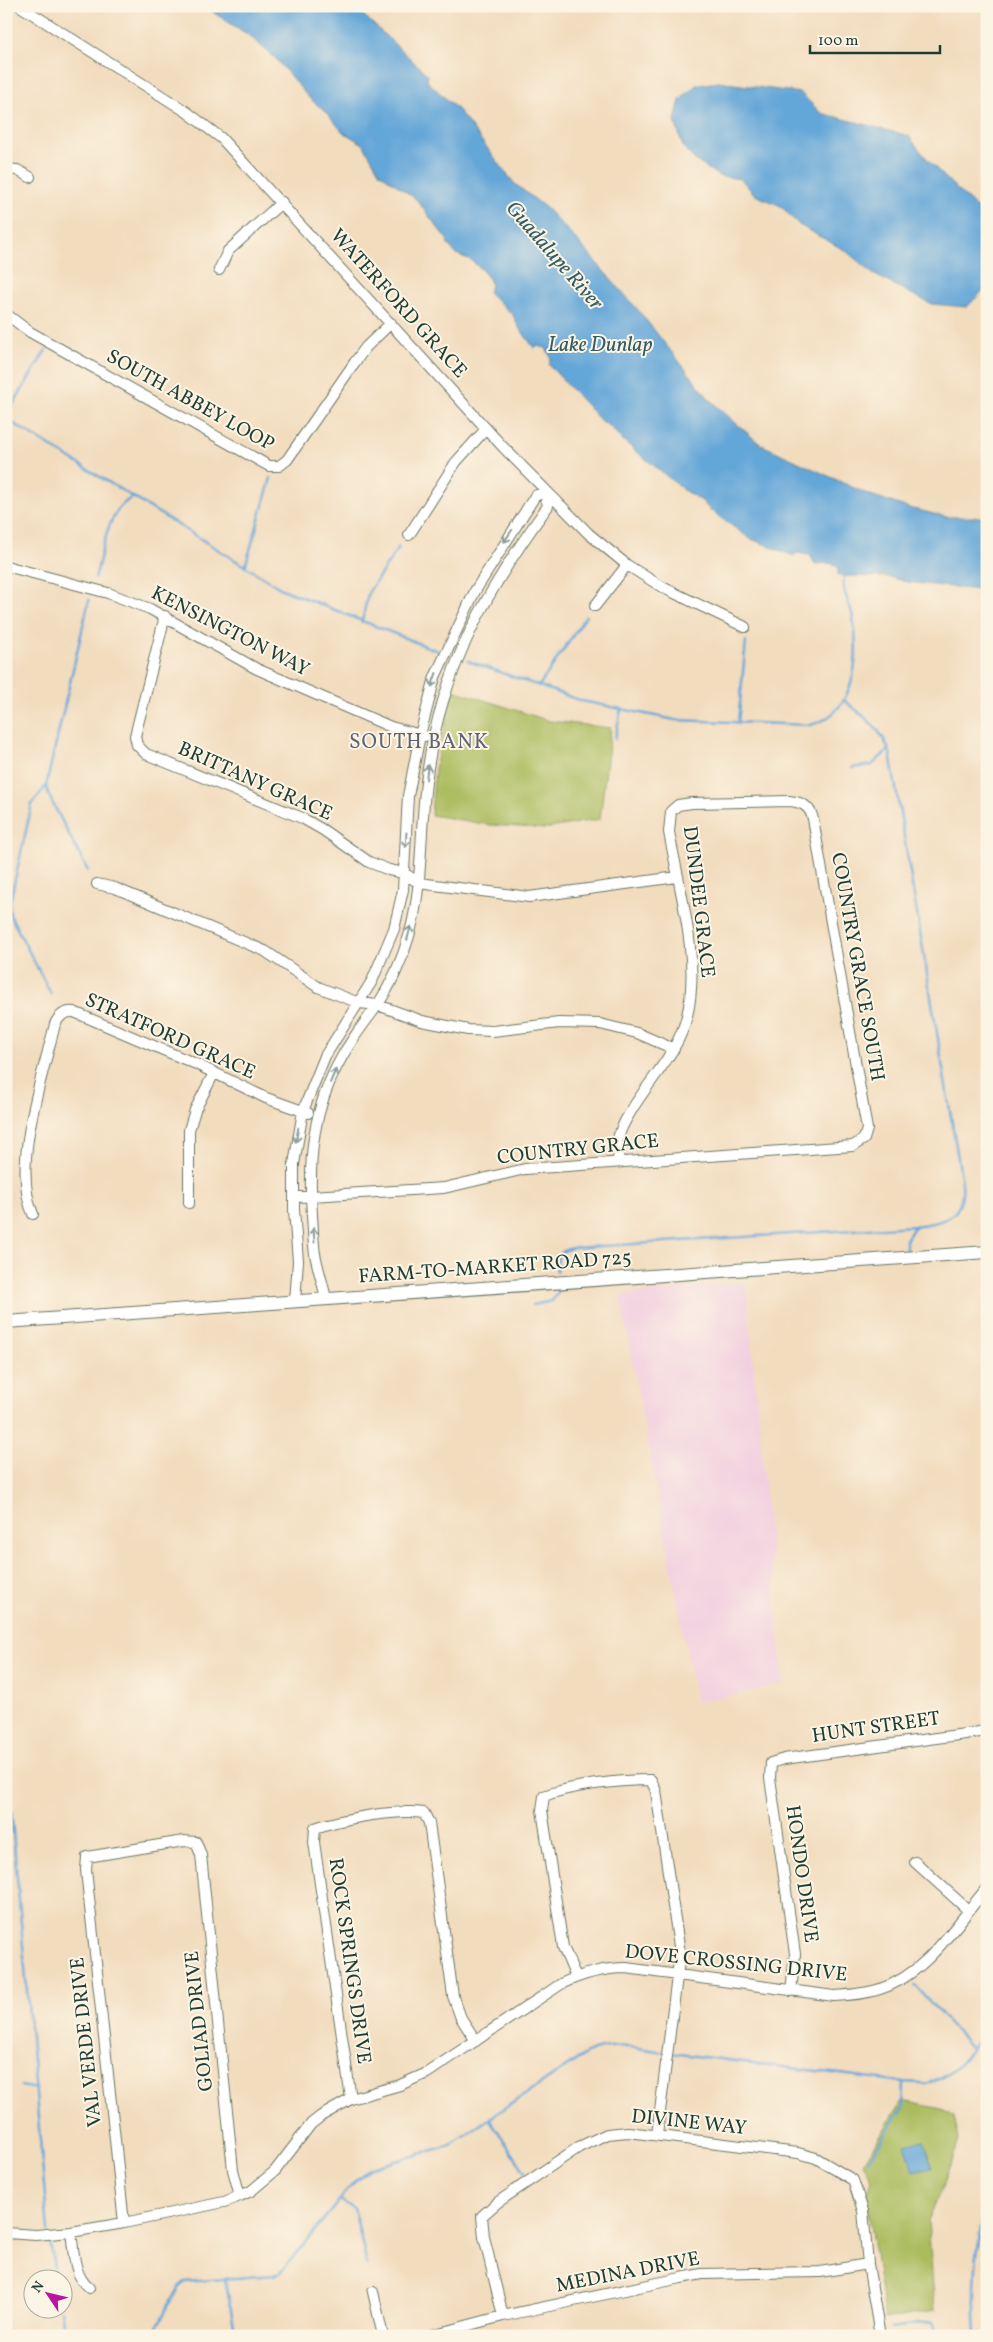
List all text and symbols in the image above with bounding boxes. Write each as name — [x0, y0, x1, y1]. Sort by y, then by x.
scale bar — [810, 22, 940, 54]
text: 100 m — [818, 31, 858, 52]
water label: Guadalupe River — [498, 195, 610, 317]
street label: WATERFORD GRACE — [323, 223, 473, 385]
water label: Lake Dunlap — [548, 331, 652, 360]
street label: SOUTH ABBEY LOOP — [101, 343, 279, 459]
one-way arrow — [503, 529, 514, 543]
street label: KENSINGTON WAY — [146, 580, 315, 684]
one-way arrow — [429, 672, 439, 688]
district label: SOUTH BANK — [349, 728, 489, 757]
street label: BRITTANY GRACE — [173, 735, 337, 829]
one-way arrow — [423, 765, 433, 781]
street label: DUNDEE GRACE — [675, 825, 721, 979]
one-way arrow — [402, 831, 411, 847]
street label: COUNTRY GRACE SOUTH — [823, 850, 891, 1084]
one-way arrow — [405, 926, 415, 942]
street label: STRATFORD GRACE — [80, 987, 260, 1087]
one-way arrow — [329, 1068, 338, 1083]
one-way arrow — [292, 1127, 302, 1143]
street label: COUNTRY GRACE — [496, 1128, 660, 1172]
one-way arrow — [309, 1227, 318, 1243]
street label: FARM-TO-MARKET ROAD 725 — [357, 1244, 633, 1292]
street label: HUNT STREET — [810, 1705, 942, 1751]
street label: HONDO DRIVE — [777, 1803, 825, 1945]
street label: ROCK SPRINGS DRIVE — [321, 1856, 377, 2066]
street label: DOVE CROSSING DRIVE — [623, 1938, 849, 1990]
street label: GOLIAD DRIVE — [179, 1949, 221, 2093]
street label: VAL VERDE DRIVE — [64, 1956, 110, 2128]
street label: DIVINE WAY — [630, 2103, 748, 2143]
street label: MEDINA DRIVE — [554, 2245, 702, 2301]
north arrow — [22, 2270, 72, 2320]
text: N — [28, 2278, 49, 2297]

